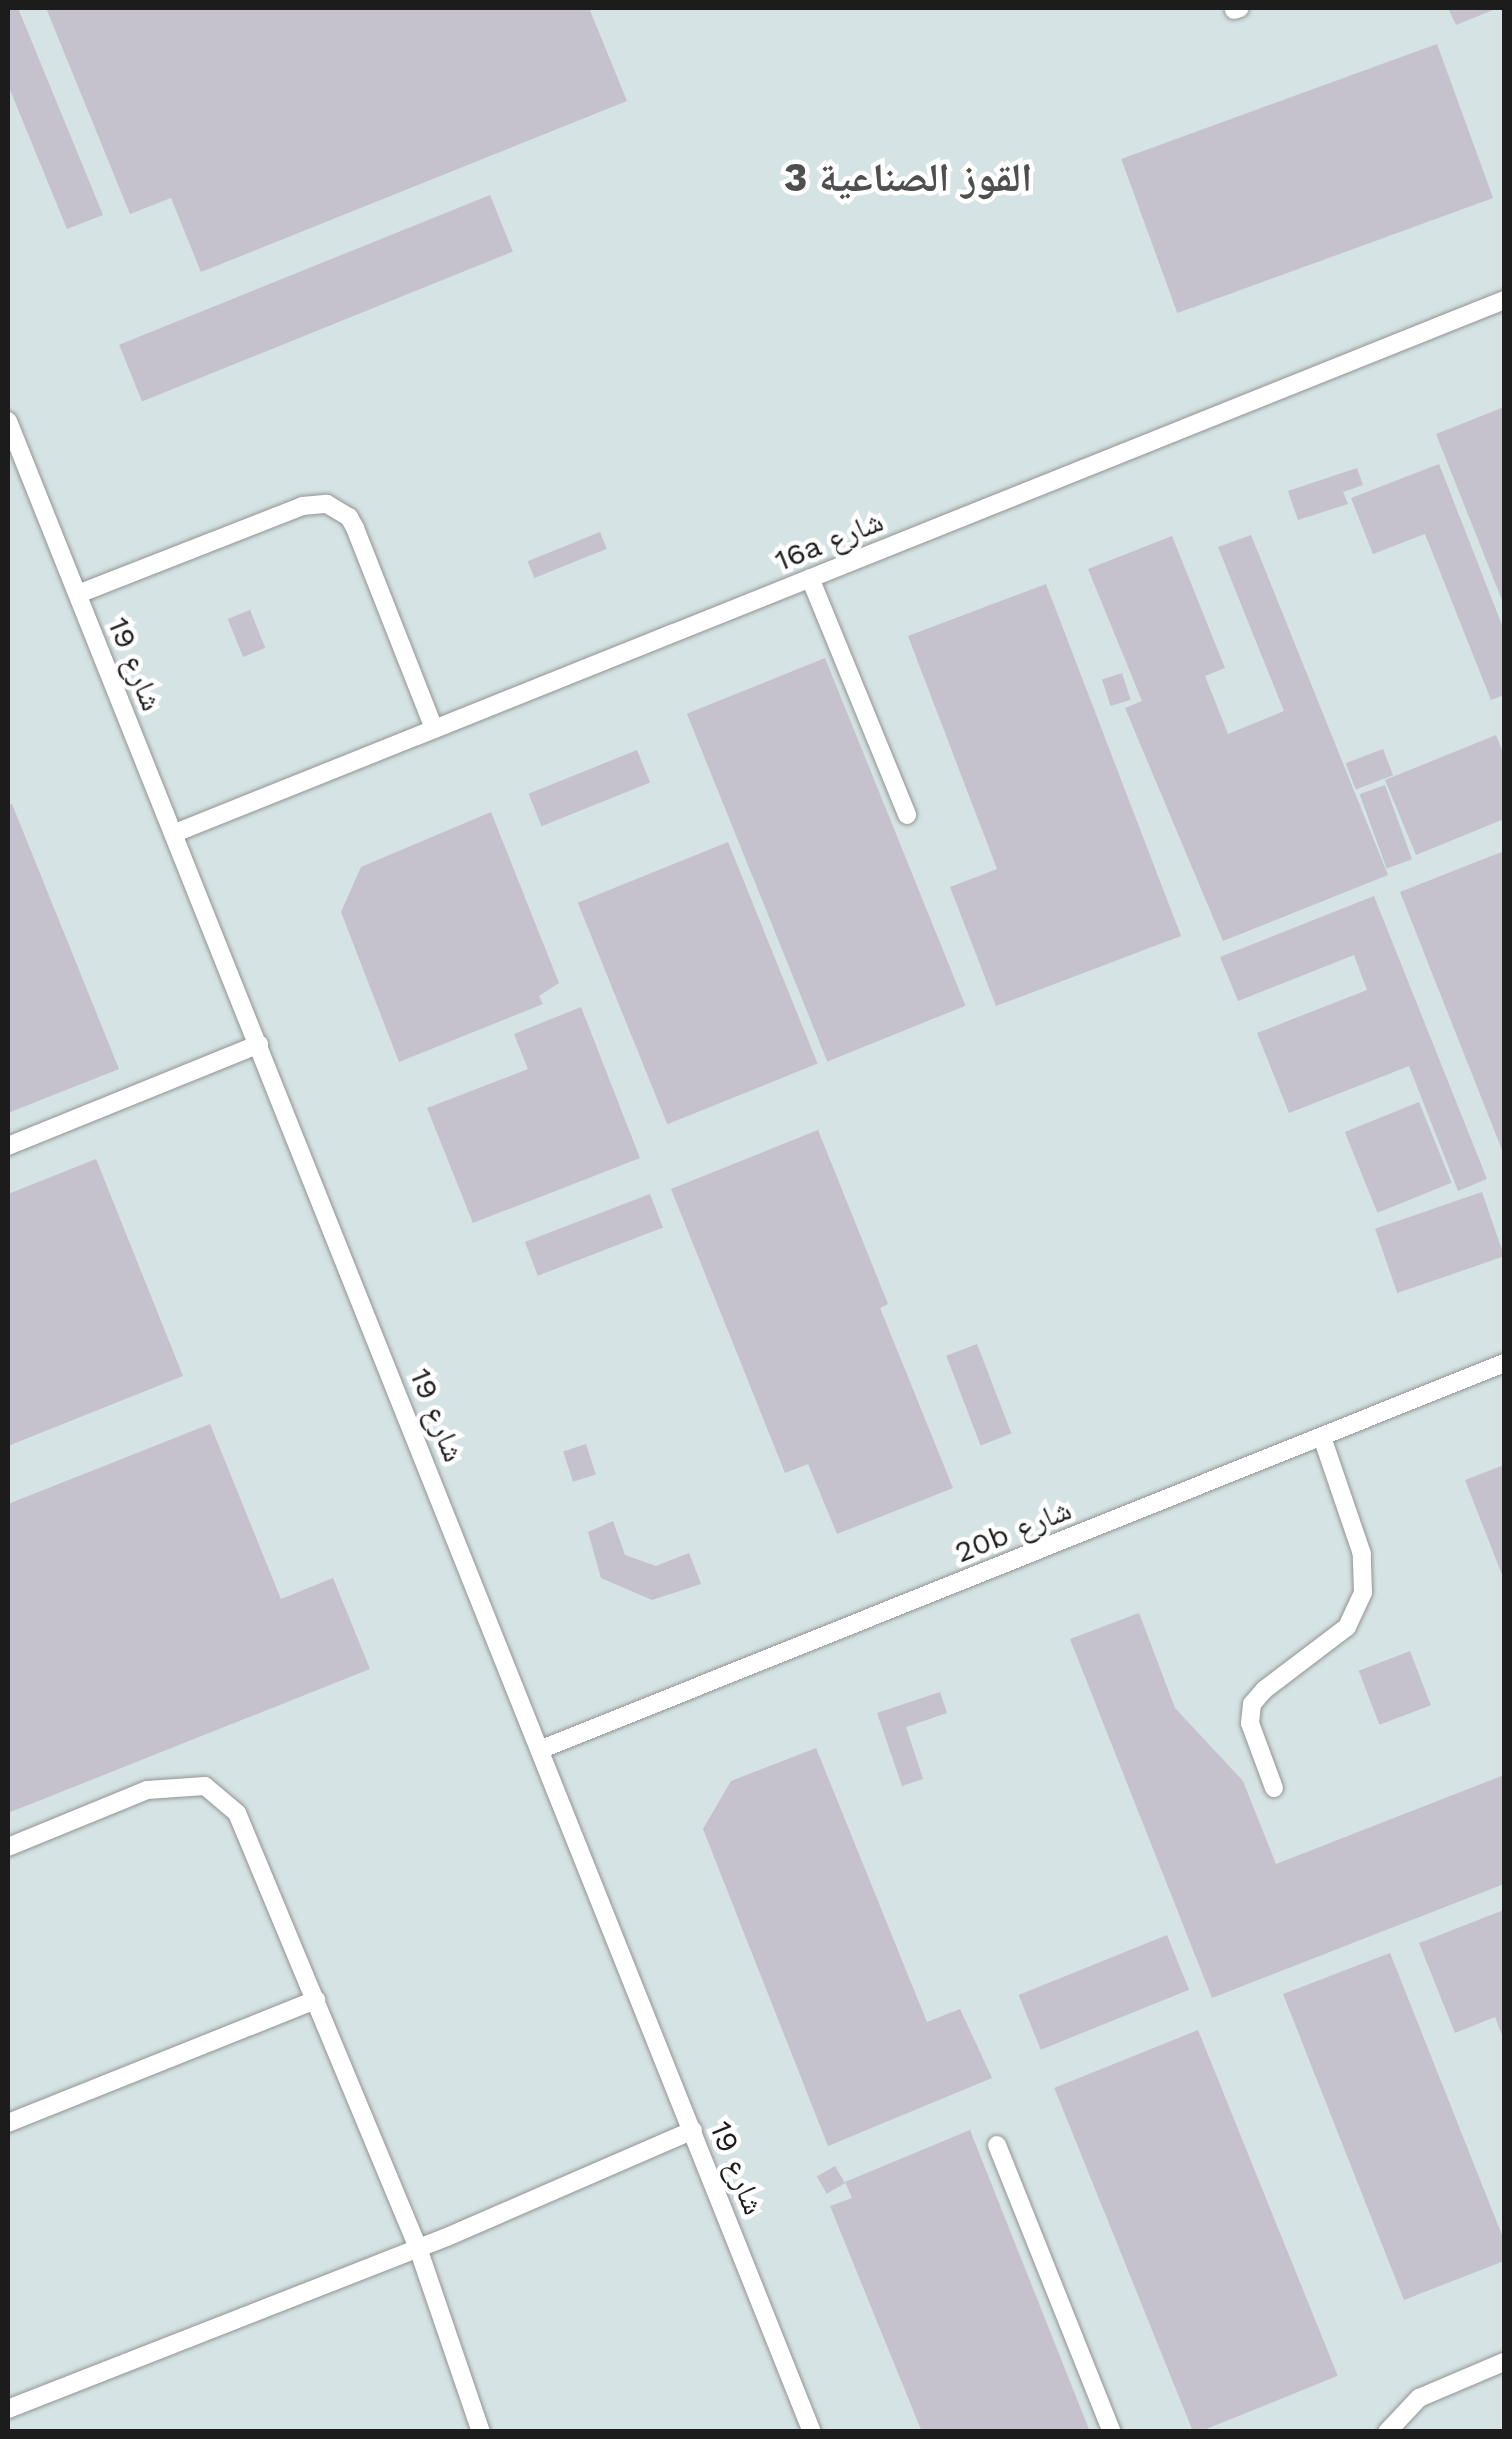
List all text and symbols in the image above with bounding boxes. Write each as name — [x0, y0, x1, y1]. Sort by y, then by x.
district label: القوز الصناعية 3 — [784, 154, 1032, 202]
street label: 16a شارع — [769, 503, 889, 579]
street label: شارع 19 — [100, 612, 170, 716]
street label: شارع 19 — [402, 1363, 472, 1467]
street label: 20b شارع — [950, 1491, 1076, 1571]
street label: شارع 19 — [702, 2116, 772, 2220]

